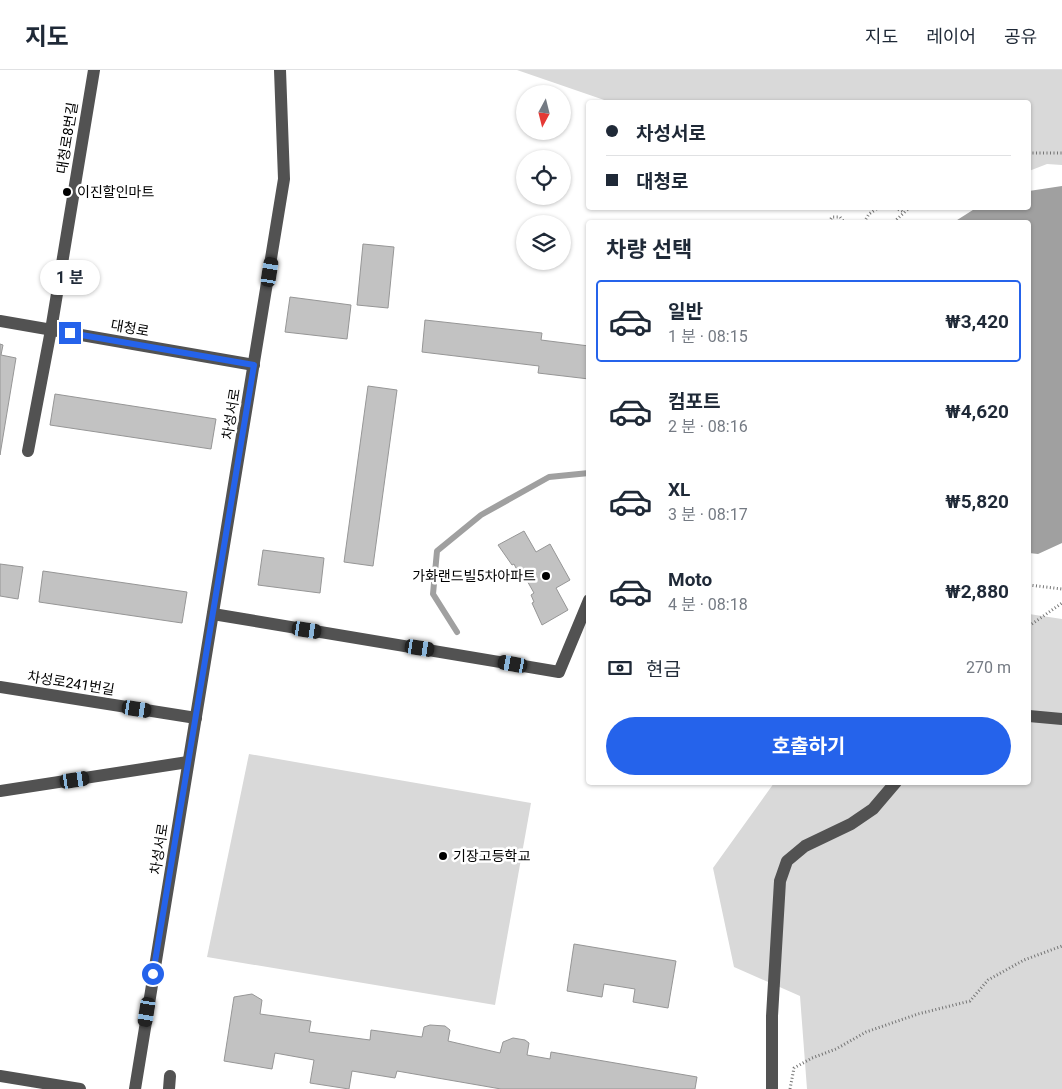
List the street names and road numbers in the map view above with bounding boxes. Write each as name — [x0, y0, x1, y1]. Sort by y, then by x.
street label: 대청로8번길 — [53, 101, 81, 175]
street label: 대청로 — [110, 317, 151, 339]
street label: 차성서로 — [219, 387, 243, 441]
street label: 차성로241번길 — [26, 668, 116, 698]
street label: 차성서로 — [147, 822, 171, 876]

